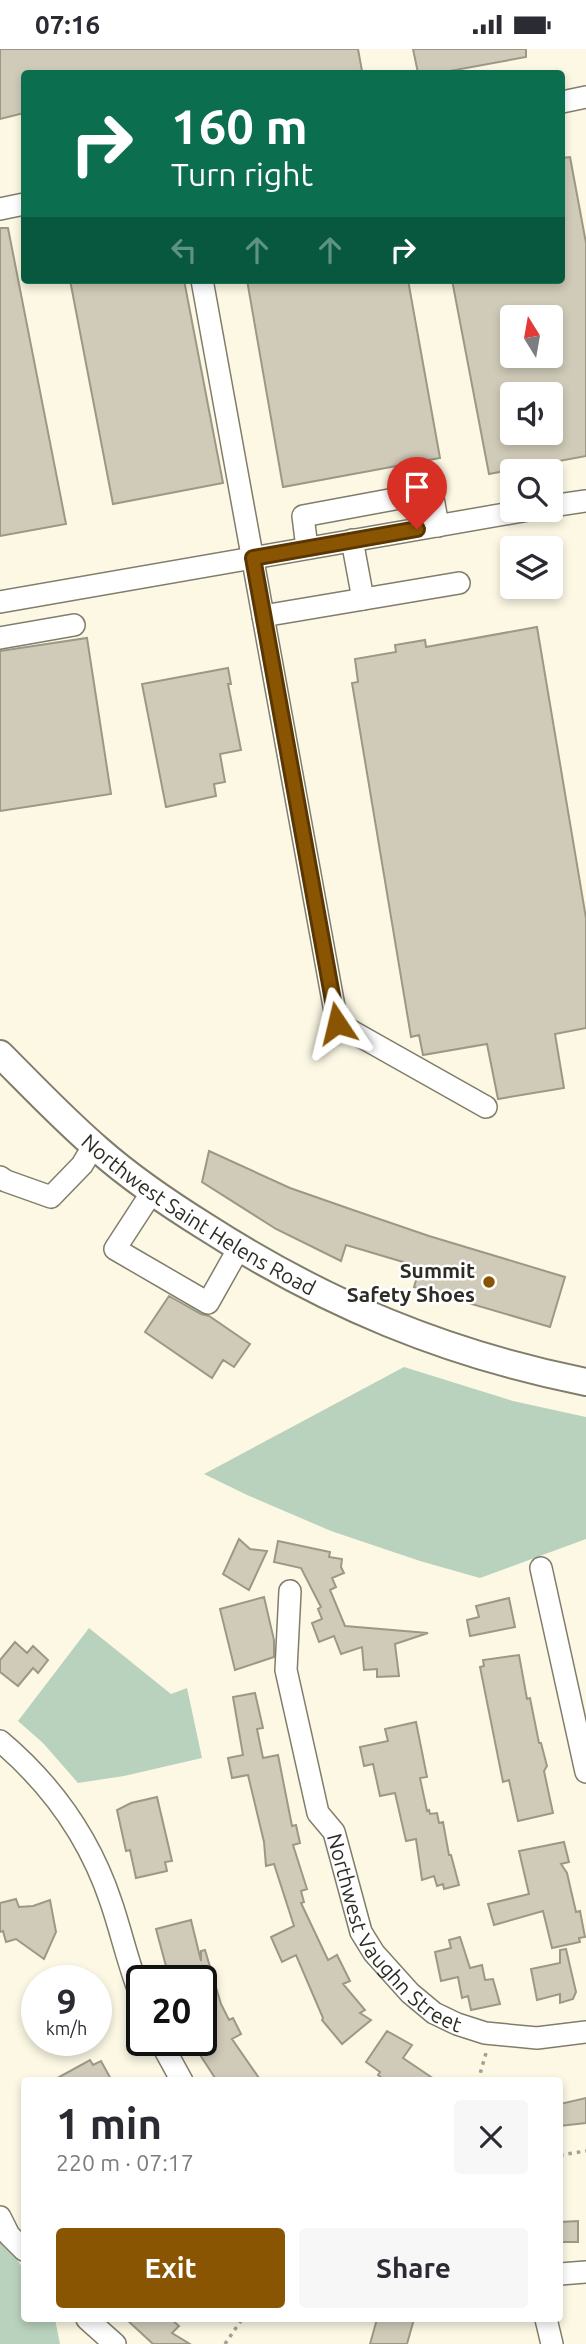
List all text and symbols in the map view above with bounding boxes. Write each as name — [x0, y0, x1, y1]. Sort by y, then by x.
text: 07:16 — [35, 10, 100, 39]
icon: right — [56, 98, 147, 189]
text: 160 m — [171, 98, 308, 153]
text: Turn right — [171, 156, 313, 192]
icon: left — [165, 231, 203, 269]
icon: ahead — [238, 231, 276, 269]
icon: ahead — [311, 231, 349, 269]
icon: right — [384, 231, 422, 269]
north arrow — [500, 305, 564, 367]
map controls — [500, 305, 563, 599]
button: sound — [500, 382, 563, 445]
pin — [387, 457, 447, 529]
button: search — [500, 459, 563, 522]
icon: arrive — [398, 468, 436, 506]
button: layers — [500, 536, 563, 599]
position arrow — [300, 986, 374, 1060]
street label: Northwest Saint Helens Road — [77, 1129, 320, 1300]
place label: Summit Safety Shoes — [347, 1258, 475, 1306]
marker: Summit Safety Shoes — [481, 1274, 497, 1290]
street label: Northwest Vaughn Street — [323, 1831, 465, 2037]
speed limit sign: 20 — [126, 1965, 217, 2056]
text: 9 — [57, 1981, 76, 2021]
text: km/h — [46, 2018, 87, 2038]
text: 1 min — [56, 2100, 162, 2147]
button: close — [454, 2100, 528, 2174]
text: 220 m · 07:17 — [56, 2150, 194, 2175]
button: Exit — [56, 2228, 285, 2308]
button: Share — [299, 2228, 528, 2308]

